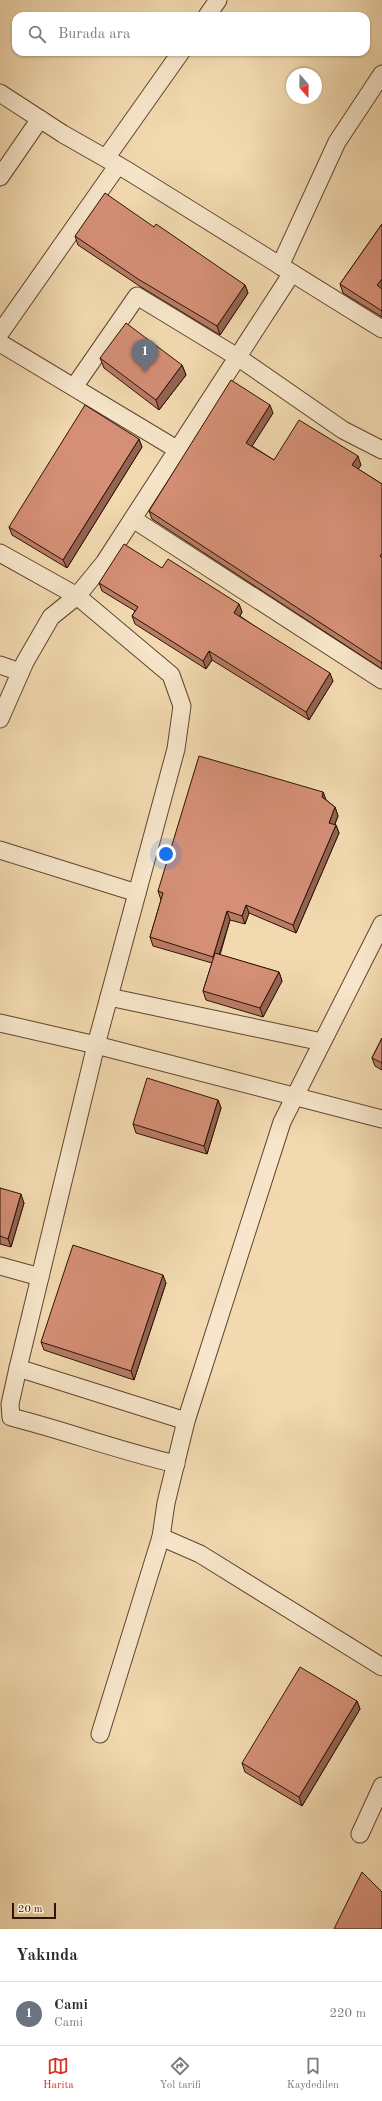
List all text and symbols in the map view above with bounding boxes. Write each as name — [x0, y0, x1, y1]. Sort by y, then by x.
search box — [12, 12, 370, 56]
icon: search — [26, 23, 48, 45]
text: Burada ara — [58, 27, 130, 42]
north arrow — [286, 68, 322, 104]
pin: 1 — [132, 339, 158, 372]
your location — [156, 844, 176, 864]
scale bar — [12, 1901, 56, 1920]
text: 20 m — [18, 1904, 43, 1915]
text: Yakında — [16, 1947, 78, 1964]
text: Cami — [54, 1998, 88, 2013]
text: 1 — [25, 2007, 33, 2020]
text: 220 m — [329, 2007, 366, 2020]
text: Cami — [54, 2016, 83, 2029]
tab: Harita — [43, 2055, 74, 2093]
tab: Yol tarifi — [160, 2055, 201, 2093]
tab: Kaydedilen — [287, 2055, 339, 2093]

